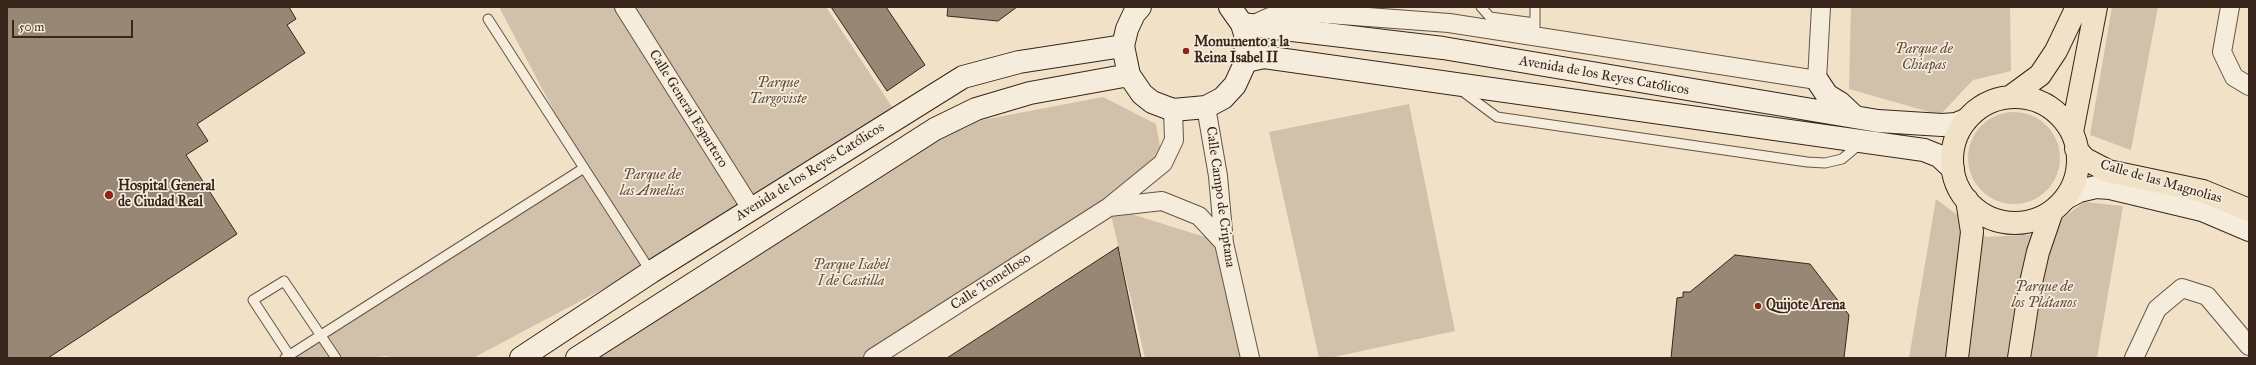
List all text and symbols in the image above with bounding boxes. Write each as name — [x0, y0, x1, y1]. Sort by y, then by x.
scale bar — [14, 12, 135, 38]
text: 50 m — [19, 20, 44, 34]
place label: Monumento a la Reina Isabel II — [1194, 35, 1289, 68]
park label: Parque de Chiapas — [1895, 42, 1953, 74]
marker: Monumento a la Reina Isabel II — [1181, 46, 1191, 56]
street label: Calle General Espartero — [645, 47, 731, 171]
street label: Avenida de los Reyes Católicos — [1518, 53, 1690, 99]
park label: Parque Targoviste — [750, 76, 806, 108]
street label: Avenida de los Reyes Católicos — [732, 119, 888, 225]
street label: Calle Campo de Criptana — [1202, 125, 1238, 269]
street label: Calle de las Magnolias — [2098, 157, 2224, 207]
park label: Parque de las Amelias — [620, 168, 684, 200]
place label: Hospital General de Ciudad Real — [118, 179, 215, 212]
marker: Hospital General de Ciudad Real — [103, 189, 115, 201]
street label: Calle Tomelloso — [948, 250, 1034, 314]
park label: Parque Isabel I de Castilla — [813, 258, 889, 290]
park label: Parque de los Plátanos — [2012, 280, 2076, 312]
place label: Quijote Arena — [1766, 298, 1845, 314]
marker: Quijote Arena — [1753, 301, 1763, 311]

